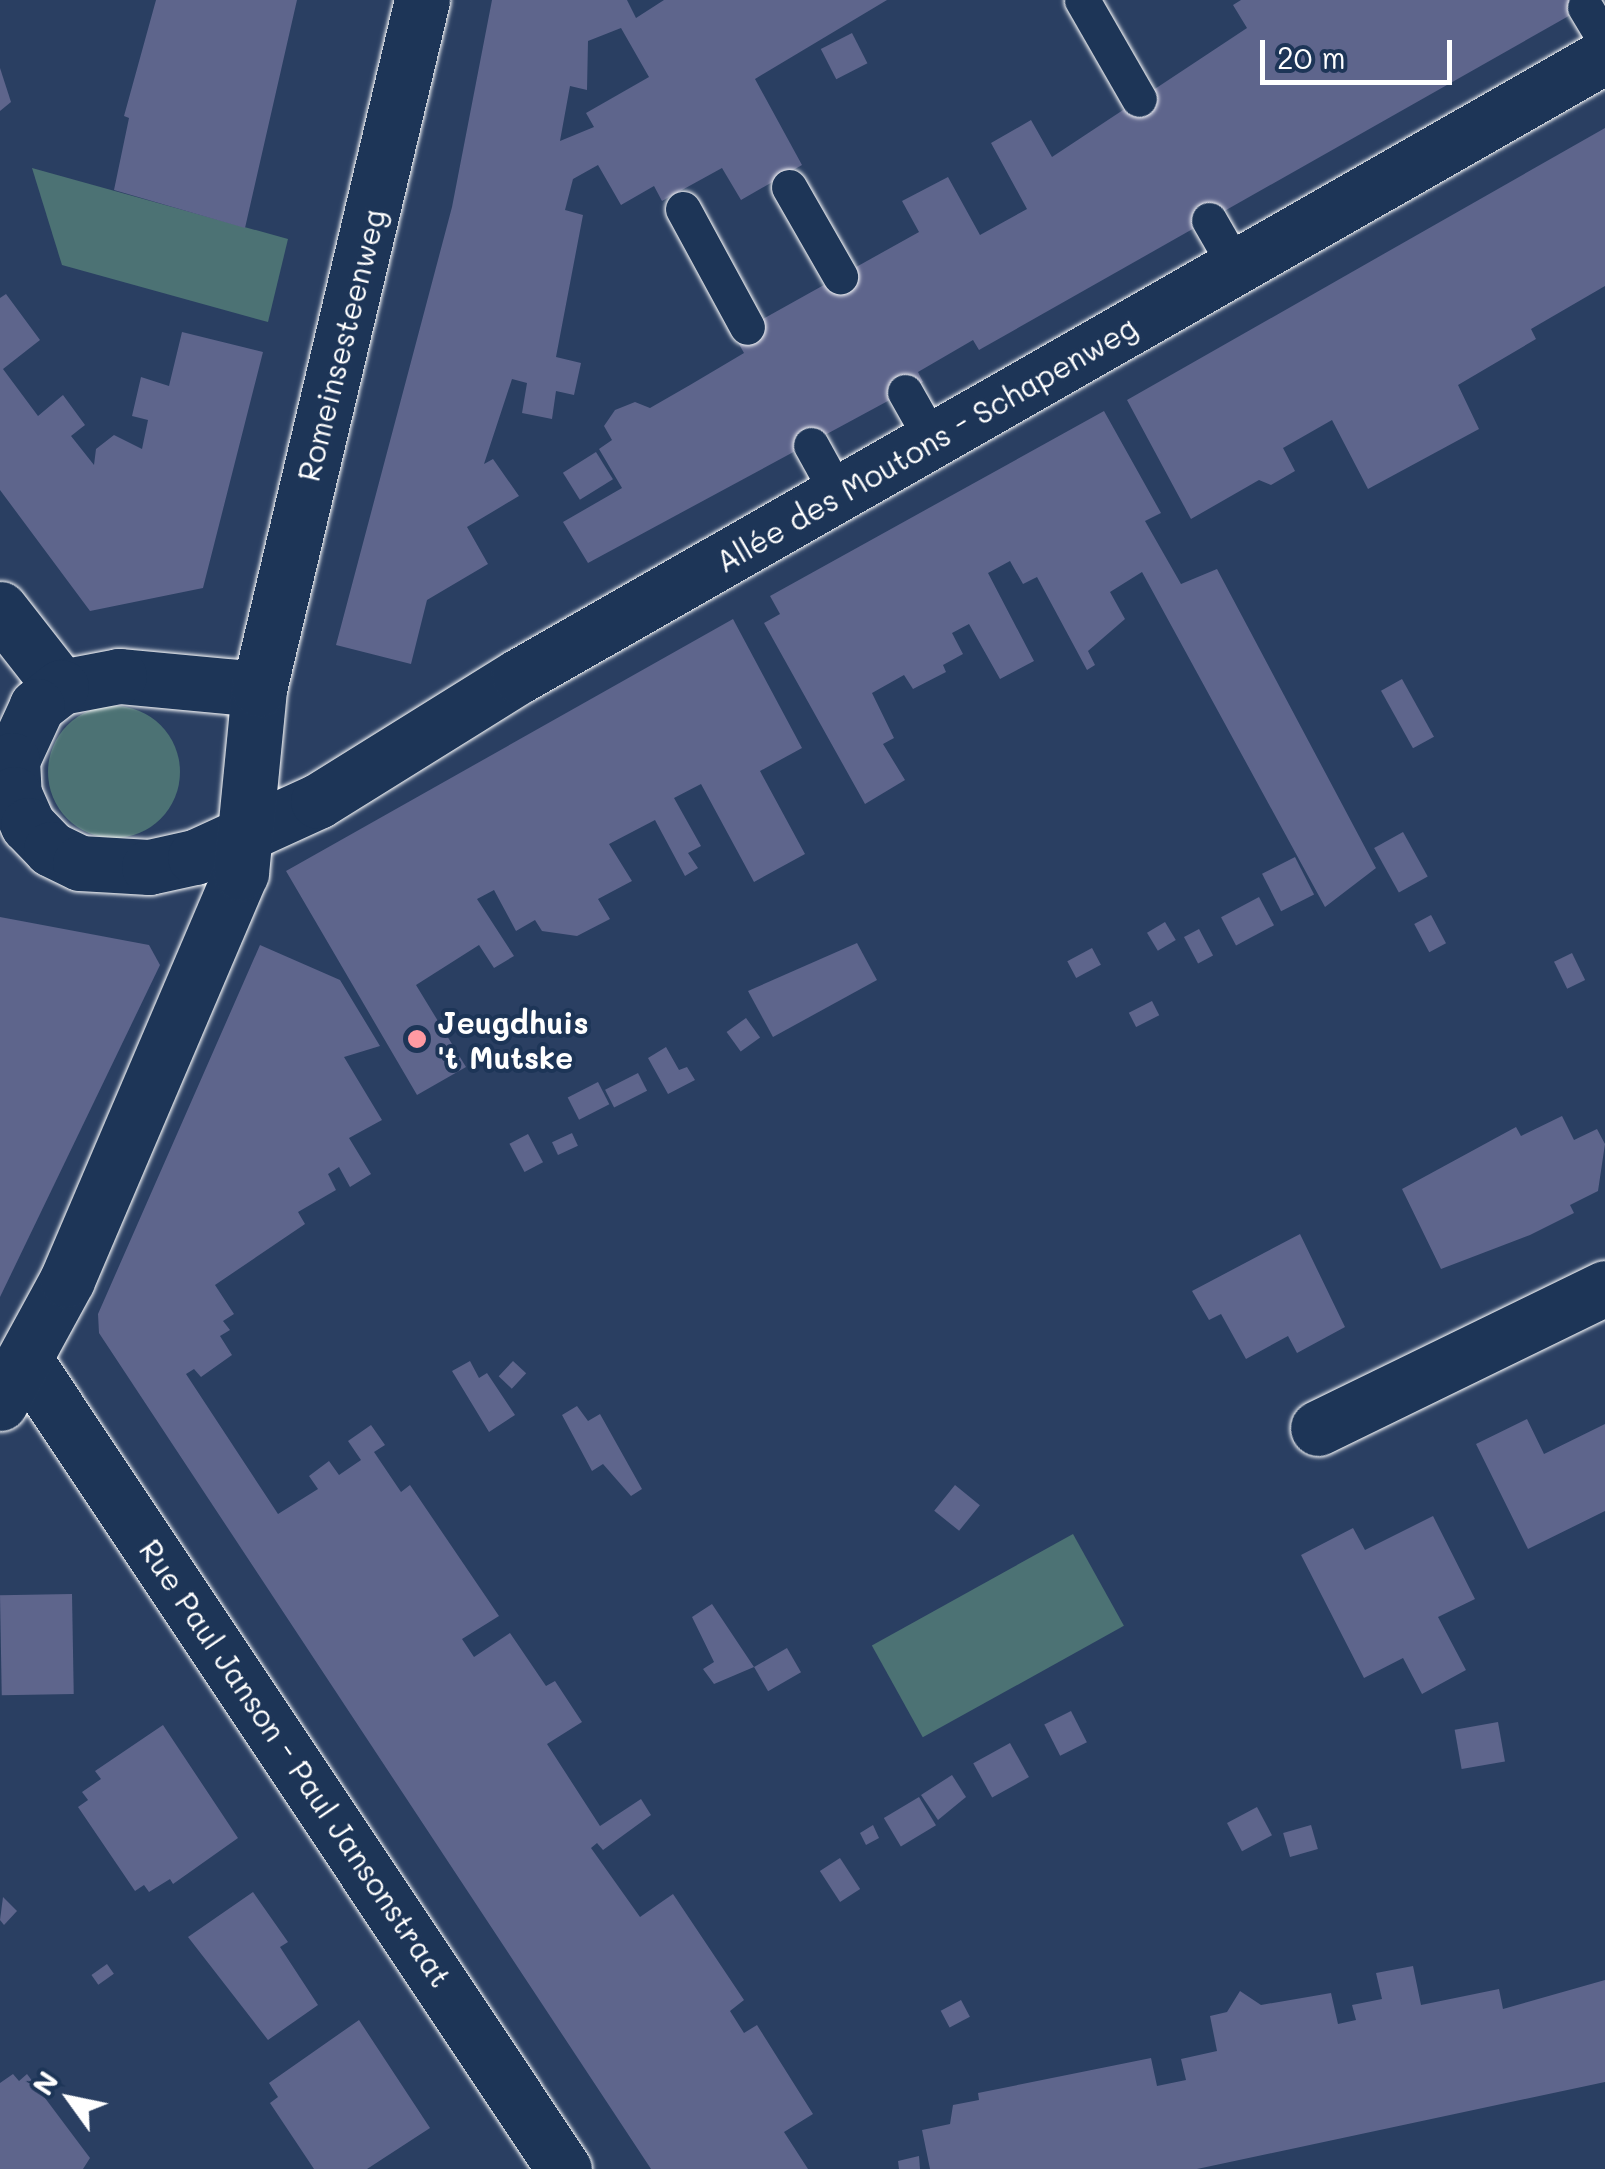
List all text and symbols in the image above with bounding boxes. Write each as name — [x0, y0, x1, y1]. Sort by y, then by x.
scale bar — [1265, 20, 1458, 82]
text: 20 m — [1277, 37, 1346, 77]
street label: Romeinsesteenweg — [290, 205, 392, 485]
street label: Allée des Moutons - Schapenweg — [709, 309, 1143, 579]
place label: Jeugdhuis 't Mutske — [437, 1004, 589, 1074]
marker: Jeugdhuis 't Mutske — [406, 1028, 428, 1050]
street label: Rue Paul Janson - Paul Jansonstraat — [132, 1533, 460, 1993]
north arrow — [20, 2049, 120, 2149]
text: N — [24, 2064, 66, 2101]

